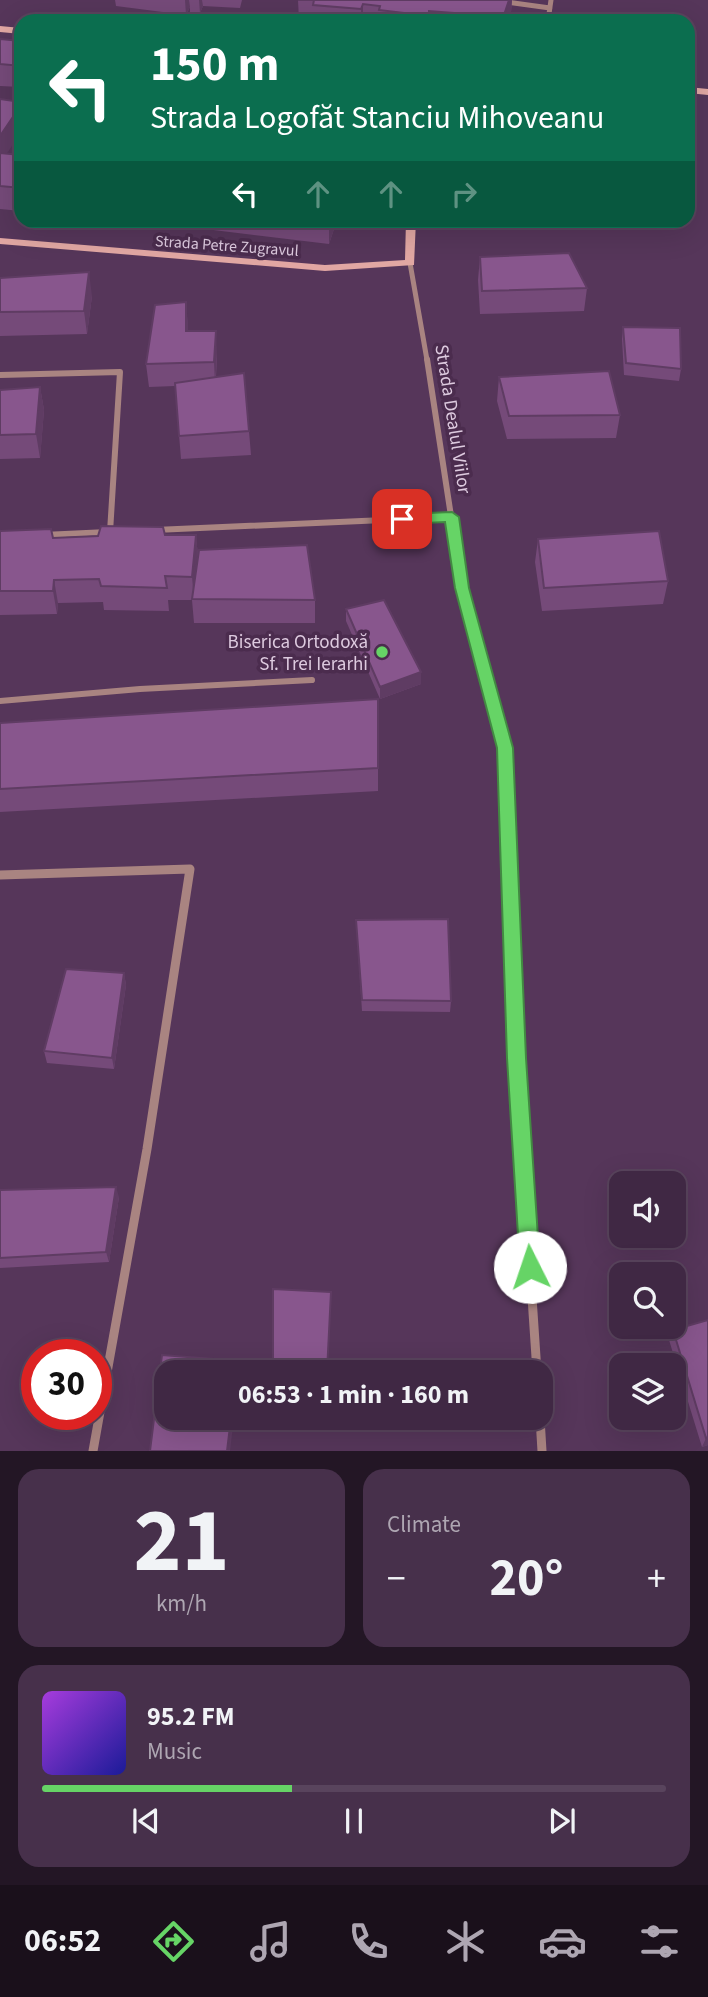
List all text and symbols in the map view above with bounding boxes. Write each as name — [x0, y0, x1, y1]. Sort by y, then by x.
text: 150 m — [150, 30, 279, 100]
icon: left — [35, 42, 126, 133]
text: Strada Logofăt Stanciu Mihoveanu — [150, 95, 604, 141]
icon: left — [226, 175, 264, 213]
icon: ahead — [299, 175, 337, 213]
icon: ahead — [372, 175, 410, 213]
icon: right — [445, 175, 483, 213]
street label: Strada Petre Zugravul — [154, 230, 299, 262]
street label: Strada Dealul Viilor — [427, 343, 478, 496]
pin — [372, 489, 432, 549]
icon: arrive — [383, 500, 421, 538]
place label: Biserica Ortodoxă Sf. Trei Ierarhi — [228, 629, 368, 678]
marker: Biserica Ortodoxă Sf. Trei Ierarhi — [374, 644, 390, 660]
map controls — [609, 1171, 686, 1430]
button: sound — [609, 1171, 686, 1248]
position arrow — [493, 1230, 567, 1304]
button: search — [609, 1262, 686, 1339]
speed limit sign: 30 — [21, 1339, 112, 1430]
button: layers — [609, 1353, 686, 1430]
text: 06:53 · 1 min · 160 m — [238, 1376, 469, 1413]
text: 21 — [133, 1477, 230, 1606]
text: Climate — [387, 1508, 461, 1541]
text: 20° — [490, 1542, 563, 1616]
text: − — [387, 1552, 406, 1606]
text: + — [647, 1552, 666, 1606]
text: km/h — [156, 1587, 207, 1620]
text: 95.2 FM — [147, 1698, 235, 1735]
text: Music — [147, 1735, 202, 1768]
icon: previous — [127, 1802, 165, 1840]
icon: pause — [335, 1802, 373, 1840]
icon: next — [543, 1802, 581, 1840]
icon: directions — [149, 1917, 198, 1966]
icon: music — [246, 1917, 295, 1966]
icon: phone — [344, 1917, 393, 1966]
icon: climate — [441, 1917, 490, 1966]
icon: car — [538, 1917, 587, 1966]
icon: filters — [635, 1917, 684, 1966]
text: 06:52 — [24, 1918, 101, 1964]

